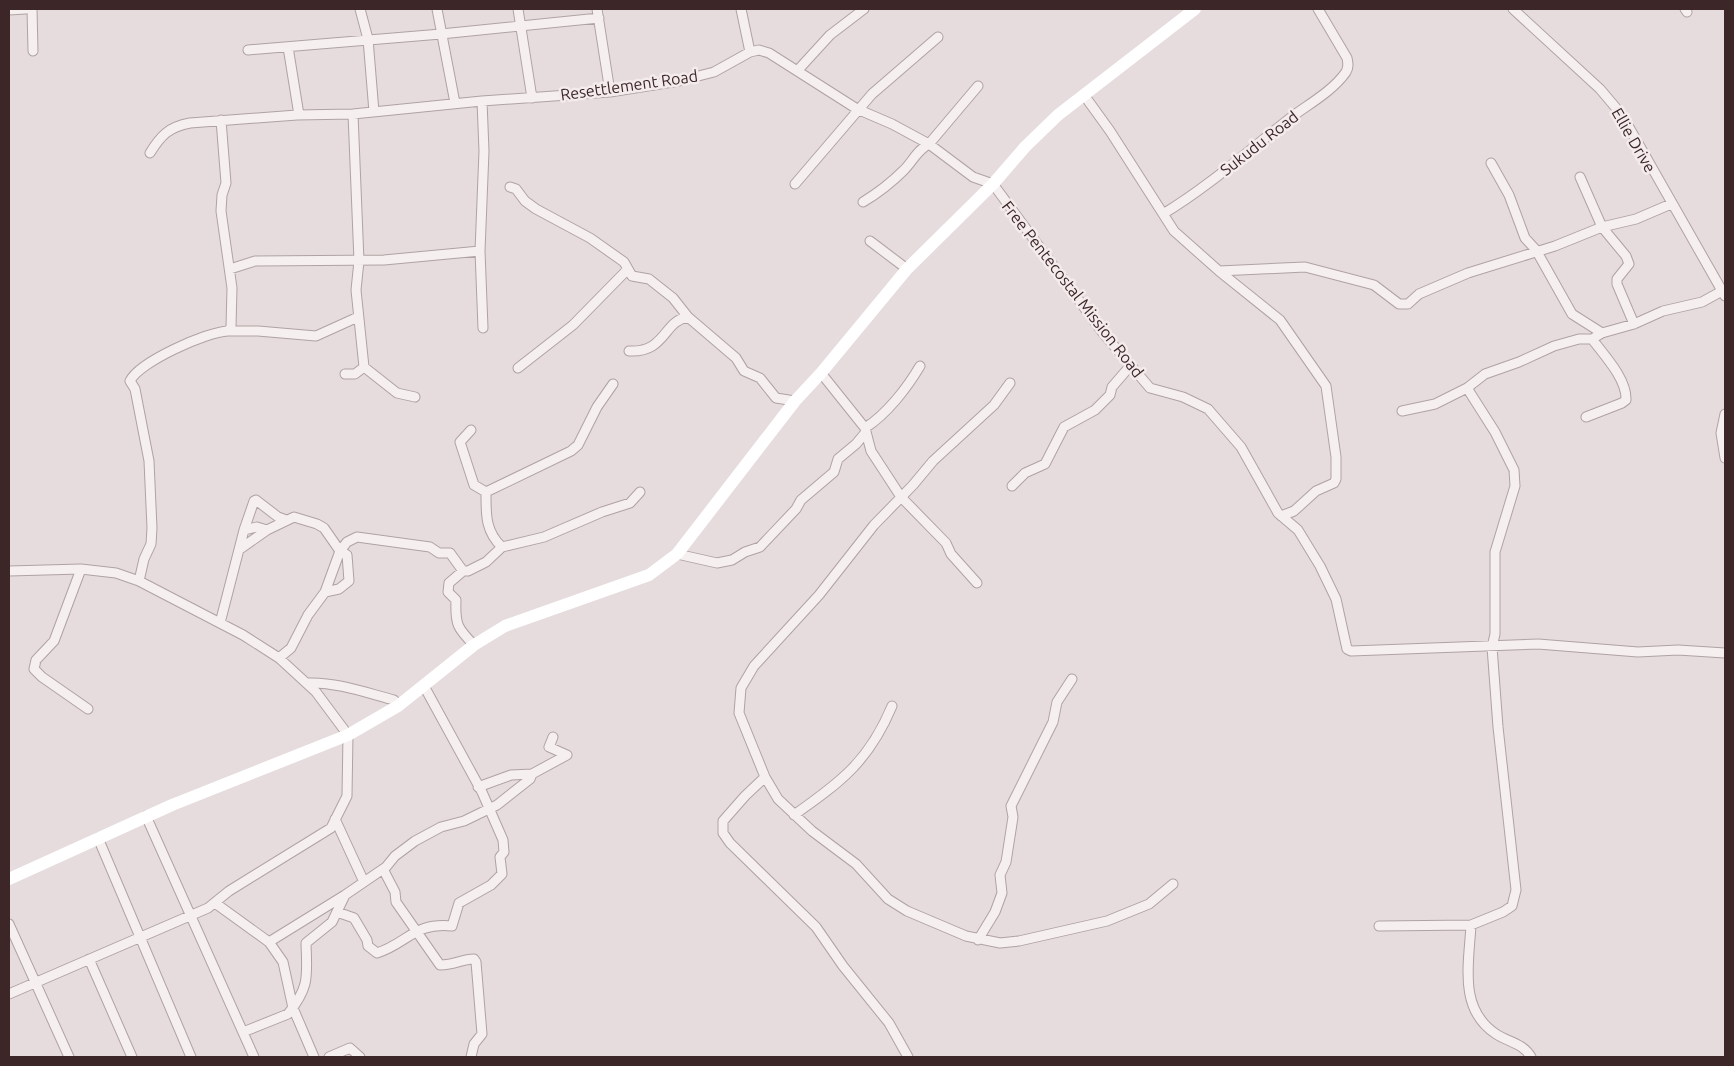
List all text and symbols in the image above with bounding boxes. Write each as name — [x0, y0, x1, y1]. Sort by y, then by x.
street label: Resettlement Road — [559, 66, 699, 104]
street label: Ellie Drive — [1608, 105, 1660, 175]
street label: Sukudu Road — [1217, 107, 1301, 179]
street label: Free Pentecostal Mission Road — [999, 197, 1147, 381]

